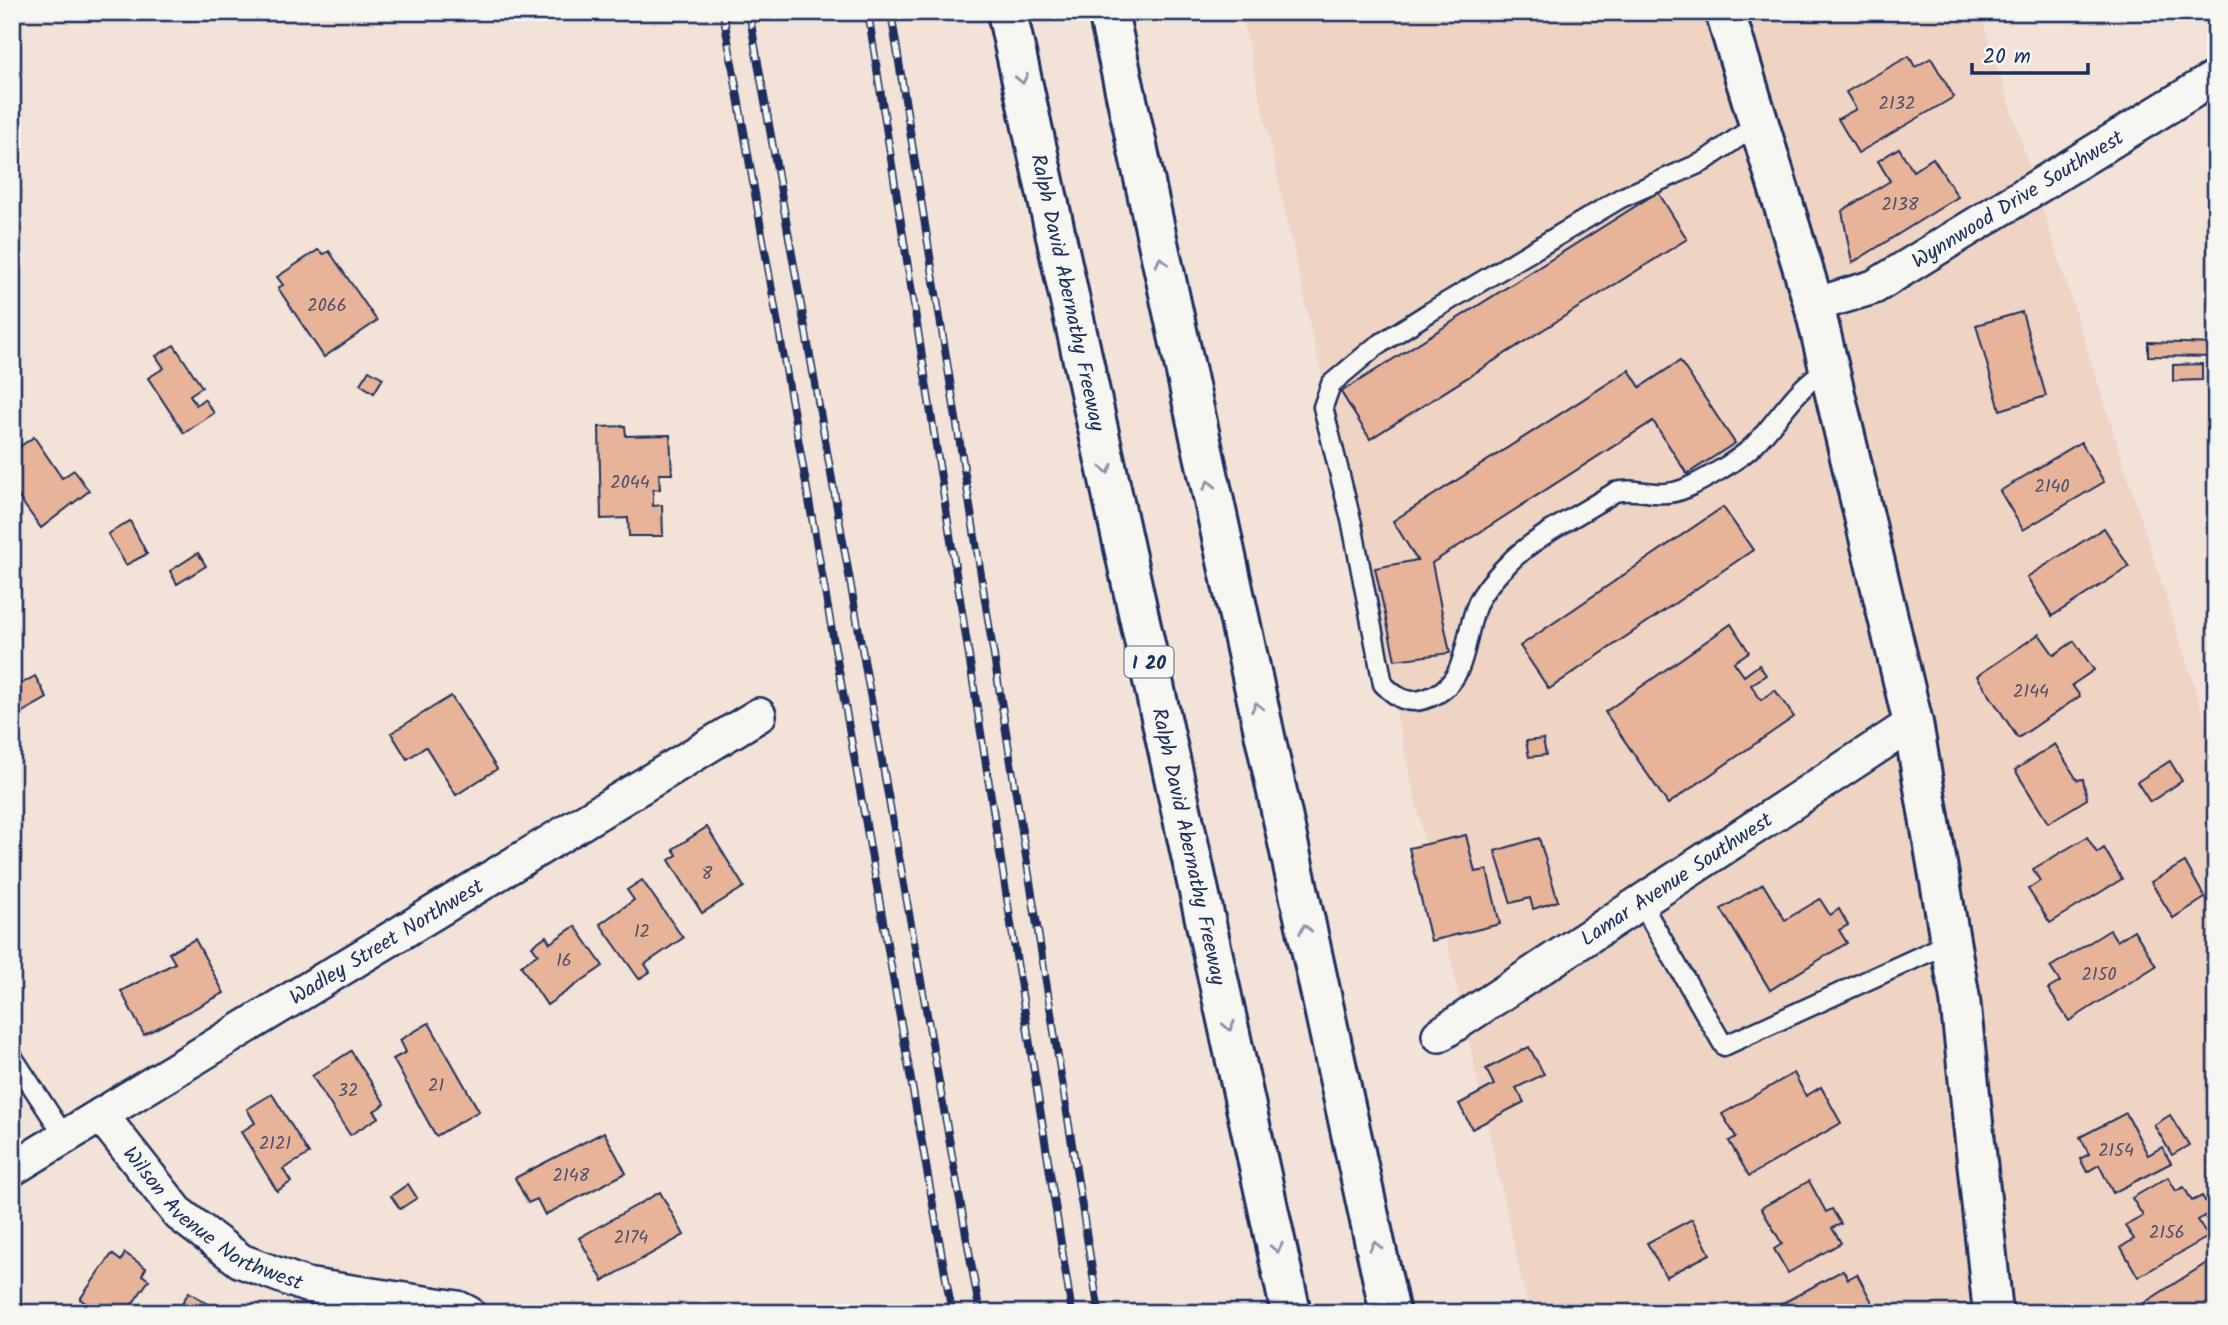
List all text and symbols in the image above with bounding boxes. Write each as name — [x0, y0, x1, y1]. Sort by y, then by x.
scale bar — [1972, 32, 2088, 76]
text: 20 m — [1983, 41, 2031, 74]
one-way arrow — [1013, 73, 1028, 85]
house number: 2132 — [1879, 90, 1915, 119]
street label: Wynnwood Drive Southwest — [1906, 122, 2132, 278]
street label: Ralph David Abernathy Freeway — [1020, 151, 1113, 435]
house number: 2138 — [1881, 191, 1919, 220]
one-way arrow — [1155, 256, 1170, 268]
house number: 2066 — [307, 292, 347, 321]
one-way arrow — [1098, 463, 1113, 475]
house number: 2044 — [610, 469, 650, 498]
house number: 2140 — [2034, 473, 2070, 502]
one-way arrow — [1203, 479, 1218, 491]
road number: I 20 — [1124, 646, 1174, 678]
house number: 2144 — [2013, 678, 2049, 707]
one-way arrow — [1250, 701, 1265, 713]
street label: Ralph David Abernathy Freeway — [1141, 705, 1234, 989]
street label: Lamar Avenue Southwest — [1574, 804, 1781, 956]
house number: 8 — [702, 860, 713, 889]
street label: Wadley Street Northwest — [284, 871, 491, 1015]
house number: 12 — [634, 918, 650, 947]
one-way arrow — [1298, 923, 1313, 935]
house number: 16 — [556, 947, 572, 976]
house number: 2150 — [2082, 961, 2116, 990]
one-way arrow — [1220, 1020, 1235, 1032]
house number: 21 — [428, 1072, 444, 1101]
house number: 32 — [338, 1077, 358, 1106]
house number: 2121 — [259, 1130, 291, 1159]
house number: 2154 — [2098, 1137, 2134, 1166]
street label: Wilson Avenue Northwest — [114, 1140, 308, 1301]
house number: 2148 — [553, 1162, 590, 1191]
house number: 2156 — [2149, 1219, 2185, 1248]
house number: 2174 — [614, 1224, 648, 1253]
one-way arrow — [1368, 1240, 1383, 1252]
one-way arrow — [1268, 1242, 1283, 1254]

